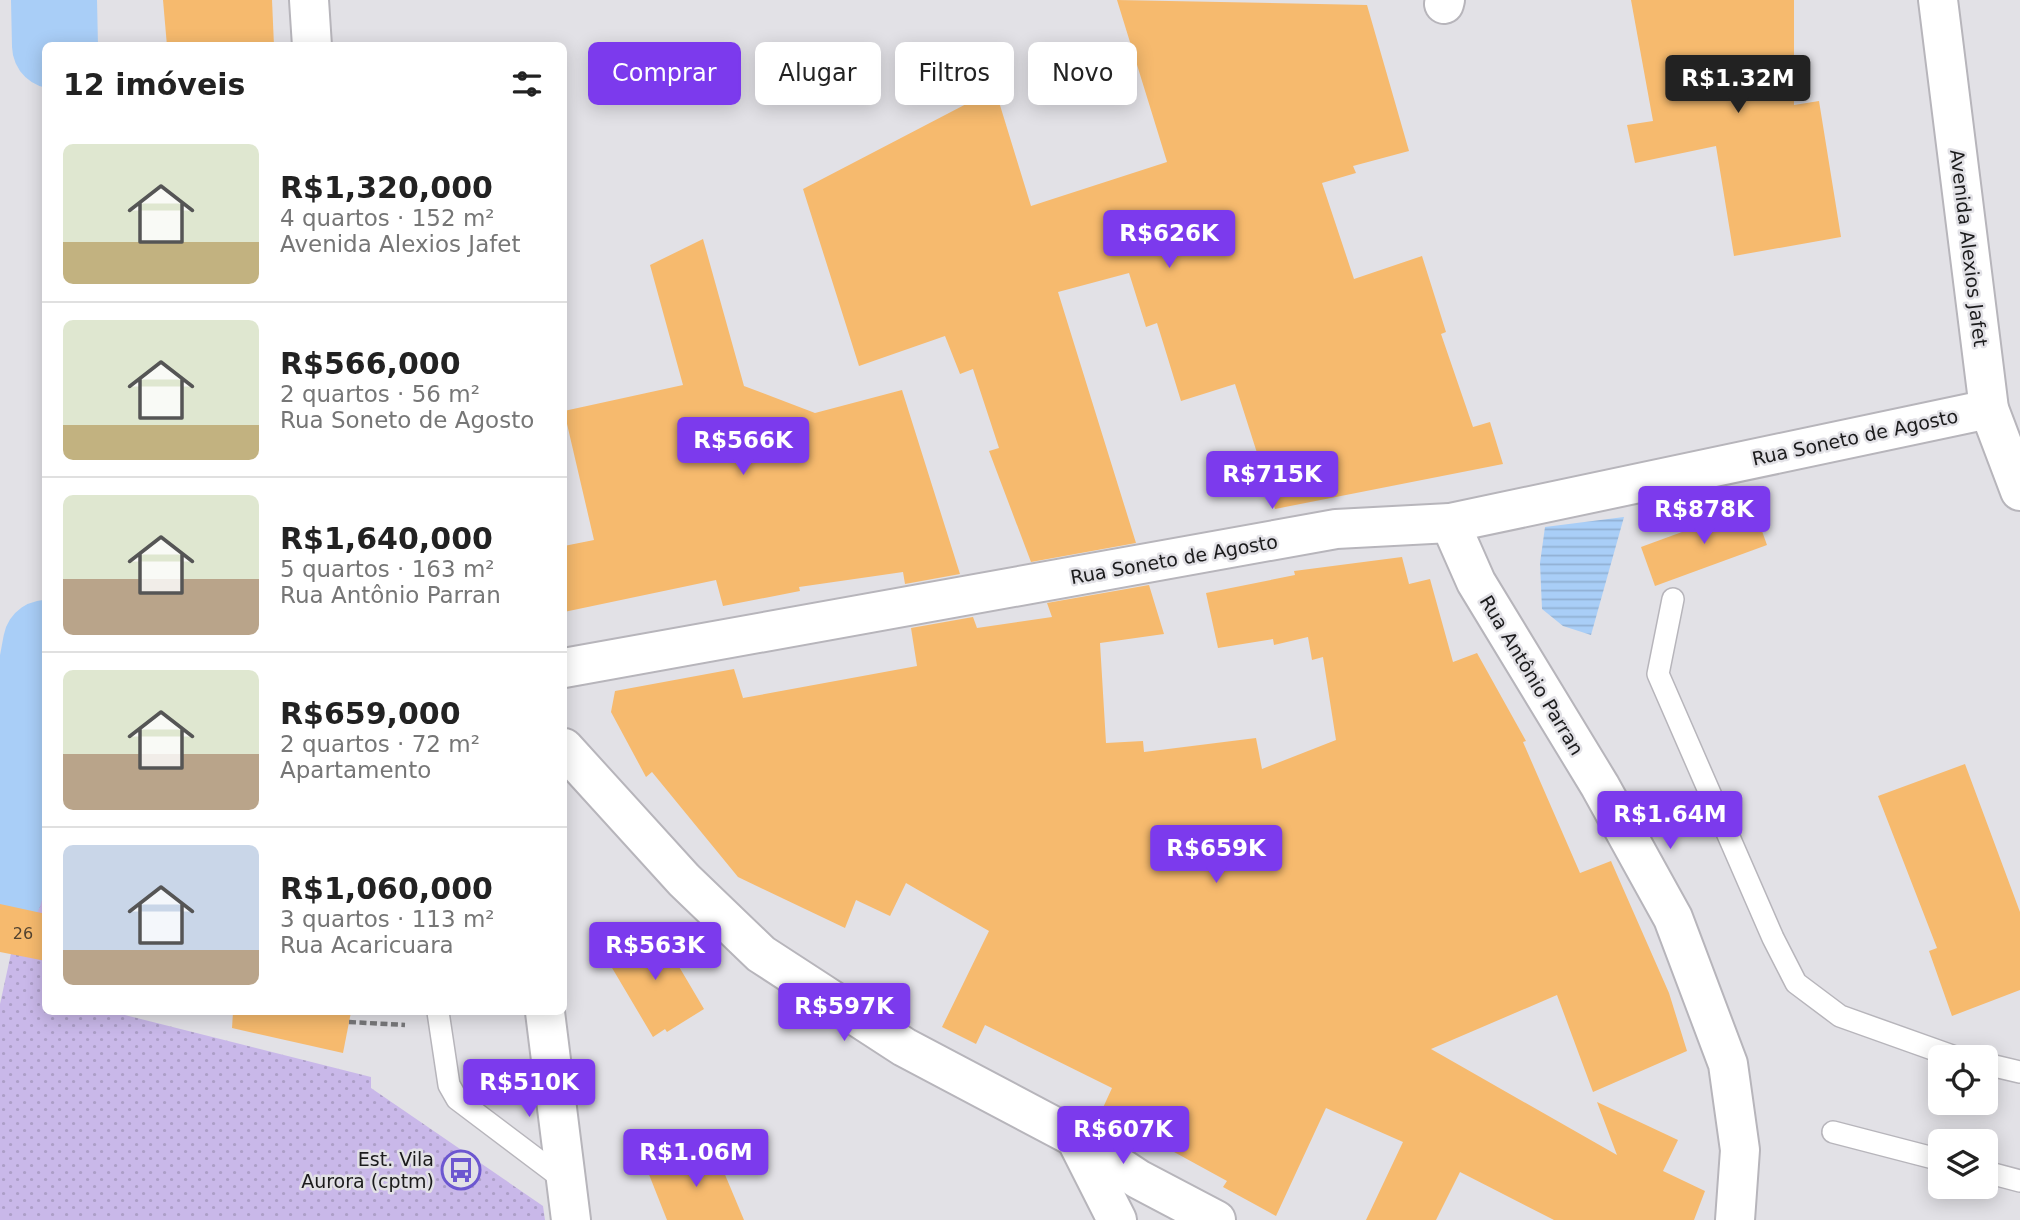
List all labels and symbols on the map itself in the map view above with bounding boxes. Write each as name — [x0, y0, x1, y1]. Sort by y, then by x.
pin: R$1.32M — [1673, 55, 1803, 115]
street label: Avenida Alexios Jafet — [1946, 148, 1992, 348]
pin: R$626K — [1112, 210, 1226, 270]
street label: Rua Soneto de Agosto — [1750, 404, 1960, 470]
pin: R$566K — [686, 418, 800, 477]
pin: R$715K — [1215, 452, 1329, 511]
pin: R$878K — [1647, 486, 1761, 546]
street label: Rua Soneto de Agosto — [1069, 530, 1279, 588]
street label: Rua Antônio Parran — [1476, 591, 1588, 759]
pin: R$1.64M — [1605, 792, 1735, 851]
pin: R$659K — [1159, 826, 1273, 885]
pin: R$563K — [598, 922, 712, 982]
house number: 26 — [13, 924, 33, 943]
pin: R$597K — [787, 984, 901, 1043]
pin: R$510K — [472, 1060, 586, 1119]
pin: R$607K — [1066, 1106, 1180, 1166]
pin: R$1.06M — [631, 1130, 761, 1189]
place label: Est. Vila Aurora (cptm) — [301, 1148, 434, 1192]
bus stop icon: Est. Vila Aurora (cptm) — [440, 1149, 482, 1191]

